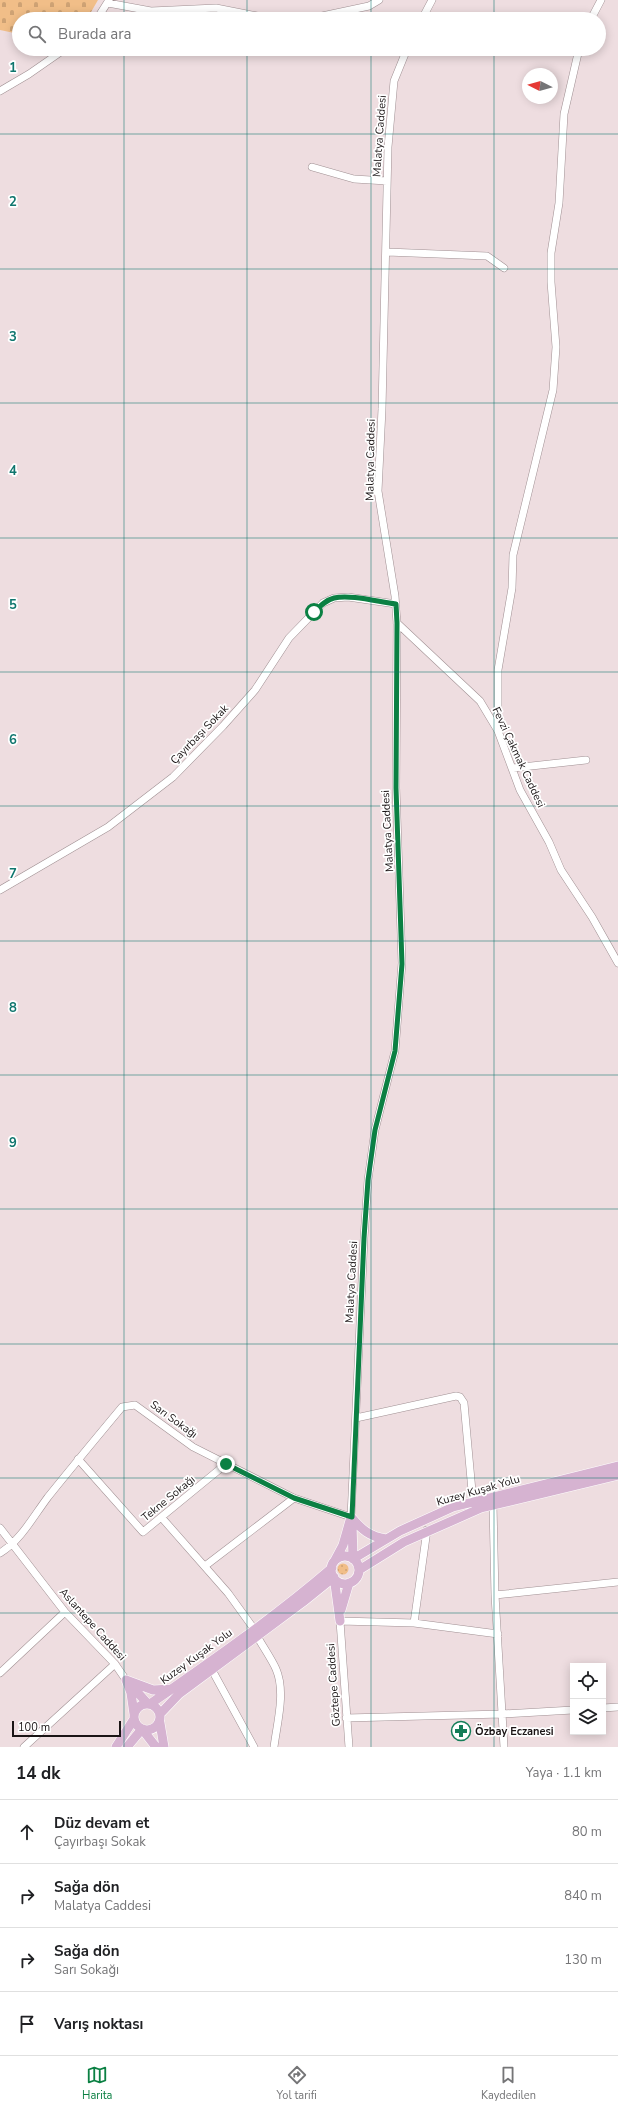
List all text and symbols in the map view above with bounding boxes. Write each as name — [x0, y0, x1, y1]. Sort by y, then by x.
search box — [12, 12, 606, 56]
icon: search — [26, 23, 48, 45]
text: Burada ara — [58, 24, 132, 44]
text: 1 — [9, 59, 17, 77]
north arrow — [522, 68, 558, 104]
street label: Malatya Caddesi — [369, 95, 390, 177]
text: 2 — [9, 193, 17, 211]
text: 3 — [9, 328, 17, 346]
street label: Malatya Caddesi — [362, 419, 379, 501]
text: 4 — [9, 462, 17, 480]
text: 5 — [9, 596, 17, 614]
route start — [305, 603, 323, 621]
street label: Çayırbaşı Sokak — [167, 701, 232, 768]
street label: Fevzi Çakmak Caddesi — [489, 704, 548, 810]
text: 6 — [9, 731, 17, 749]
street label: Malatya Caddesi — [378, 790, 397, 872]
text: 7 — [9, 865, 17, 883]
text: 8 — [9, 999, 17, 1017]
text: 9 — [9, 1134, 17, 1152]
street label: Malatya Caddesi — [342, 1241, 361, 1323]
street label: Sarı Sokağı — [147, 1397, 200, 1442]
route end — [217, 1455, 235, 1473]
street label: Kuzey Kuşak Yolu — [435, 1471, 521, 1510]
street label: Tekne Sokağı — [138, 1472, 198, 1525]
street label: Aslantepe Caddesi — [56, 1585, 129, 1664]
street label: Kuzey Kuşak Yolu — [157, 1625, 235, 1688]
street label: Göztepe Caddesi — [323, 1643, 344, 1727]
map controls — [570, 1663, 606, 1735]
button: locate — [570, 1663, 606, 1699]
button: layers — [570, 1699, 606, 1735]
scale bar — [12, 1719, 121, 1738]
text: 100 m — [18, 1720, 50, 1735]
pharmacy icon: Özbay Eczanesi — [450, 1720, 472, 1742]
place label: Özbay Eczanesi — [475, 1723, 554, 1739]
text: 14 dk — [16, 1762, 60, 1785]
text: Yaya · 1.1 km — [526, 1764, 602, 1782]
text: Düz devam et — [54, 1813, 149, 1833]
icon: ahead — [16, 1821, 38, 1843]
text: 80 m — [572, 1823, 602, 1841]
text: Çayırbaşı Sokak — [54, 1833, 146, 1851]
text: Sağa dön — [54, 1877, 119, 1897]
icon: right — [16, 1885, 38, 1907]
text: 840 m — [564, 1887, 602, 1905]
text: Malatya Caddesi — [54, 1897, 151, 1915]
text: Sağa dön — [54, 1941, 119, 1961]
icon: right — [16, 1949, 38, 1971]
text: 130 m — [564, 1951, 602, 1969]
text: Sarı Sokağı — [54, 1961, 119, 1979]
icon: arrive — [16, 2013, 38, 2035]
text: Varış noktası — [54, 2014, 143, 2034]
tab: Harita — [82, 2064, 112, 2103]
tab: Yol tarifi — [277, 2064, 317, 2103]
tab: Kaydedilen — [481, 2064, 536, 2103]

